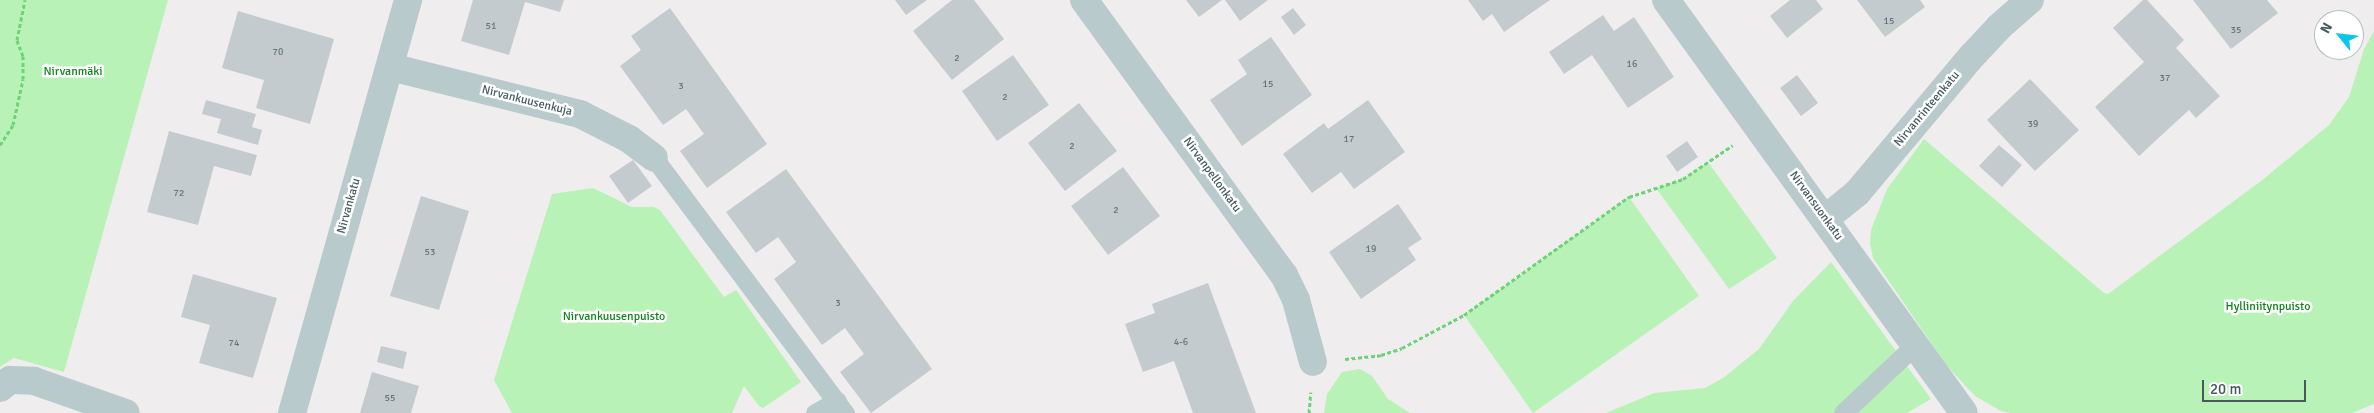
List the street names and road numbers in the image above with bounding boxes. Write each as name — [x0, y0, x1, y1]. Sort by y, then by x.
street label: Nirvanrinteenkatu — [1891, 68, 1963, 150]
street label: Nirvankuusenkuja — [480, 83, 574, 119]
street label: Nirvanpellonkatu — [1180, 135, 1244, 215]
street label: Nirvansuonkatu — [1786, 169, 1846, 243]
street label: Nirvankatu — [334, 177, 364, 235]

